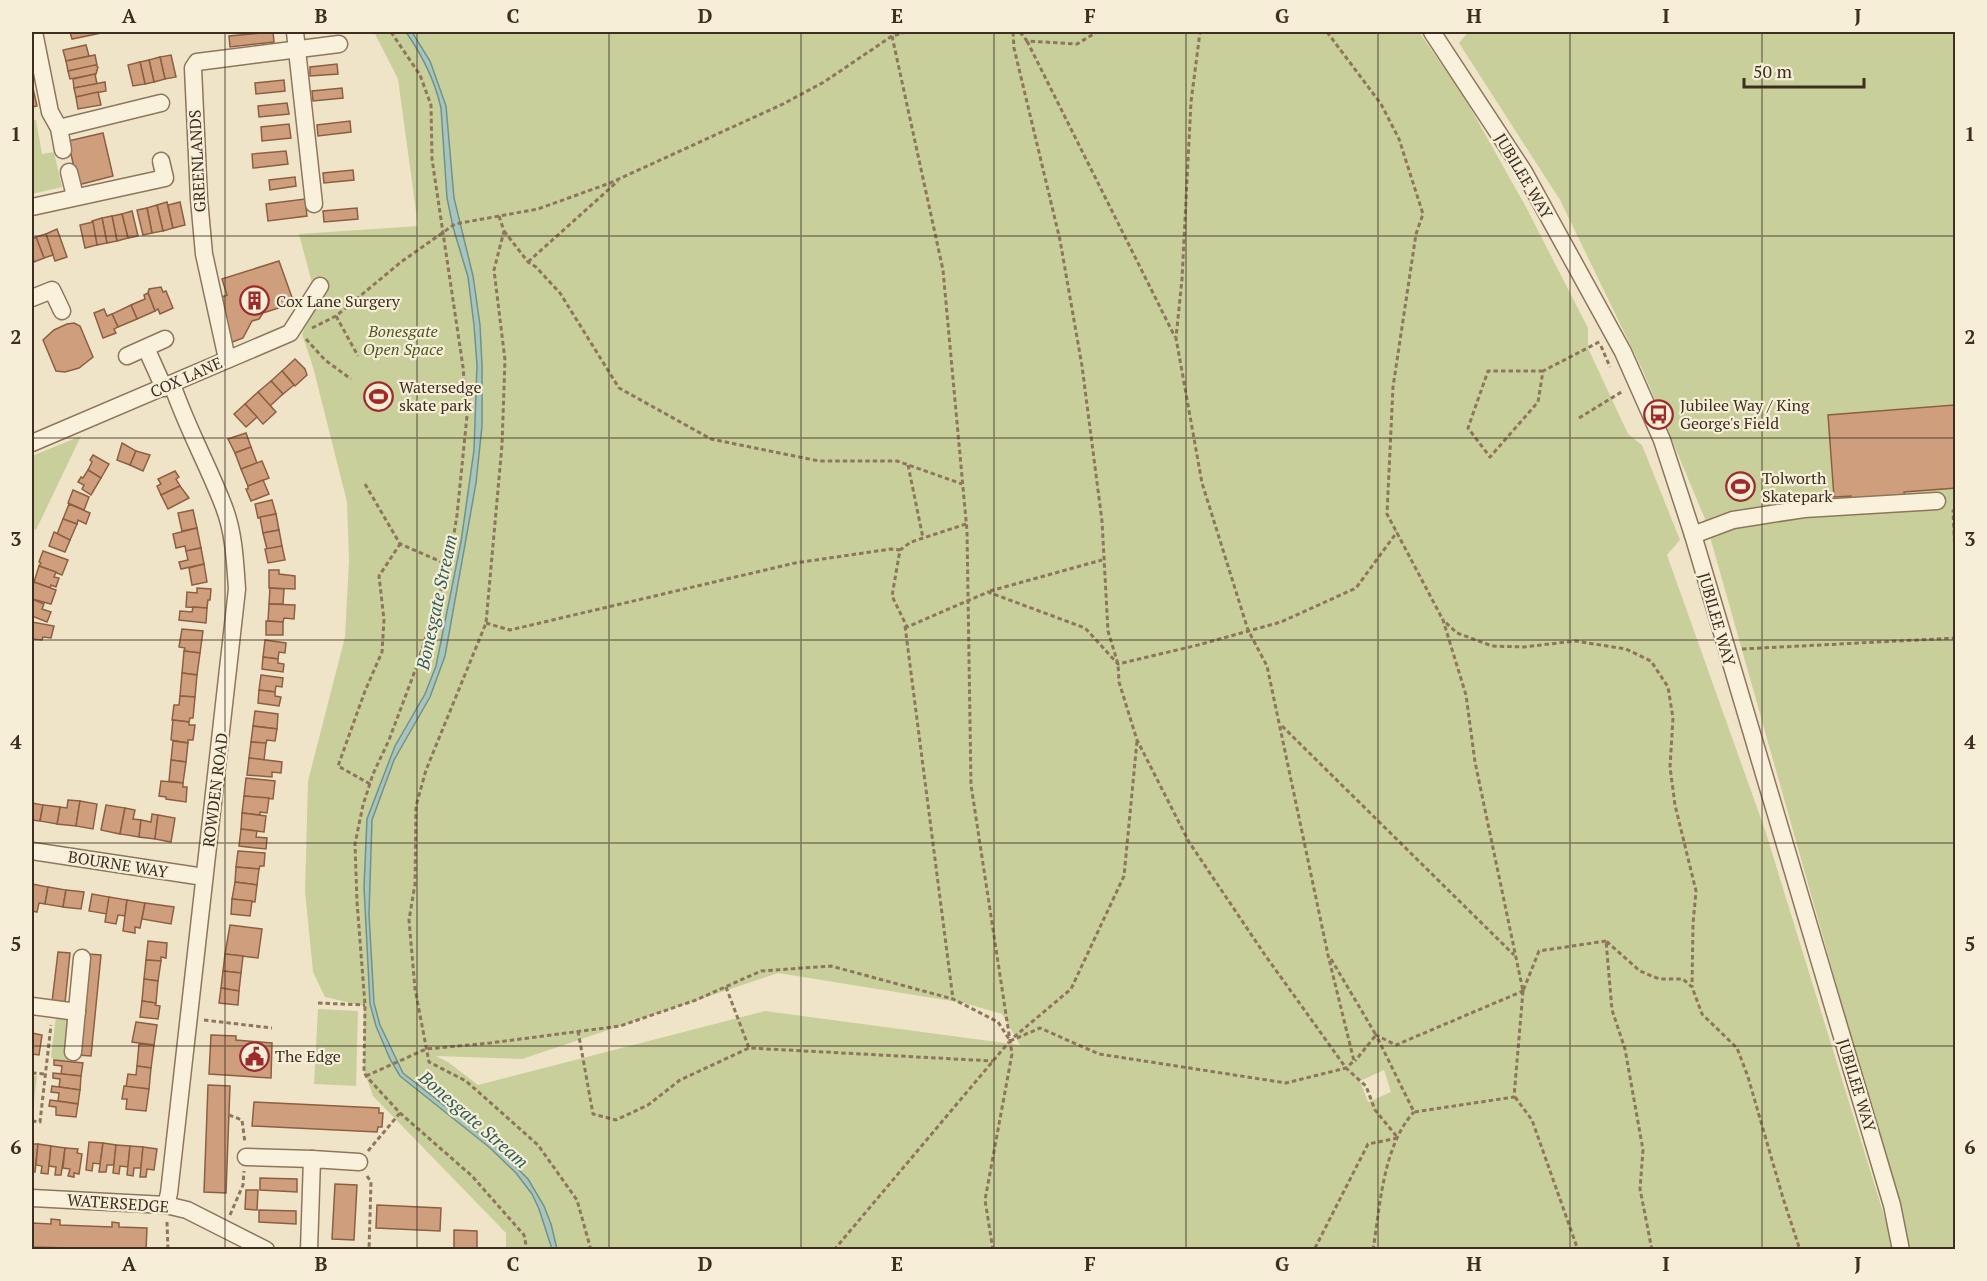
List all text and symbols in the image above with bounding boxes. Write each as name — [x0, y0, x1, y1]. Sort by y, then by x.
text: A — [122, 2, 137, 29]
text: B — [315, 2, 328, 29]
text: C — [506, 2, 520, 29]
text: D — [698, 2, 712, 29]
text: E — [891, 2, 903, 29]
text: F — [1084, 2, 1096, 29]
text: G — [1275, 2, 1289, 29]
text: H — [1466, 2, 1482, 29]
text: I — [1662, 2, 1670, 29]
text: J — [1854, 2, 1862, 29]
scale bar — [1744, 51, 1864, 89]
text: 50 m — [1753, 59, 1793, 83]
street label: GREENLANDS — [183, 109, 211, 213]
text: 1 — [10, 120, 22, 147]
text: 1 — [1964, 120, 1976, 147]
street label: JUBILEE WAY — [1490, 129, 1559, 224]
building icon: Cox Lane Surgery — [239, 285, 271, 317]
place label: Cox Lane Surgery — [276, 290, 401, 312]
park label: Bonesgate Open Space — [363, 320, 443, 360]
text: 2 — [10, 323, 22, 350]
text: 2 — [1964, 323, 1976, 350]
street label: COX LANE — [147, 351, 225, 403]
place label: Watersedge skate park — [399, 376, 481, 416]
sports icon: Watersedge skate park — [362, 380, 394, 412]
place label: Jubilee Way / King George's Field — [1680, 394, 1810, 434]
bus stop icon: Jubilee Way / King George's Field — [1643, 398, 1675, 430]
place label: Tolworth Skatepark — [1762, 467, 1833, 507]
sports icon: Tolworth Skatepark — [1725, 471, 1757, 503]
text: 3 — [10, 525, 22, 552]
text: 3 — [1964, 525, 1976, 552]
water label: Bonesgate Stream — [410, 532, 462, 673]
street label: JUBILEE WAY — [1693, 570, 1741, 669]
text: 4 — [10, 728, 22, 755]
text: 4 — [1964, 728, 1976, 755]
street label: ROWDEN ROAD — [197, 732, 233, 848]
street label: BOURNE WAY — [66, 845, 170, 883]
text: 5 — [10, 930, 22, 957]
text: 5 — [1964, 930, 1976, 957]
street label: JUBILEE WAY — [1832, 1036, 1882, 1135]
public building icon: The Edge — [238, 1040, 270, 1072]
place label: The Edge — [275, 1045, 341, 1067]
water label: Bonesgate Stream — [414, 1064, 534, 1173]
text: 6 — [10, 1133, 22, 1160]
text: 6 — [1964, 1133, 1976, 1160]
street label: WATERSEDGE — [66, 1188, 170, 1218]
text: A — [122, 1250, 137, 1277]
text: B — [315, 1250, 328, 1277]
text: C — [506, 1250, 520, 1277]
text: D — [698, 1250, 712, 1277]
text: E — [891, 1250, 903, 1277]
text: F — [1084, 1250, 1096, 1277]
text: G — [1275, 1250, 1289, 1277]
text: H — [1466, 1250, 1482, 1277]
text: I — [1662, 1250, 1670, 1277]
text: J — [1854, 1250, 1862, 1277]

